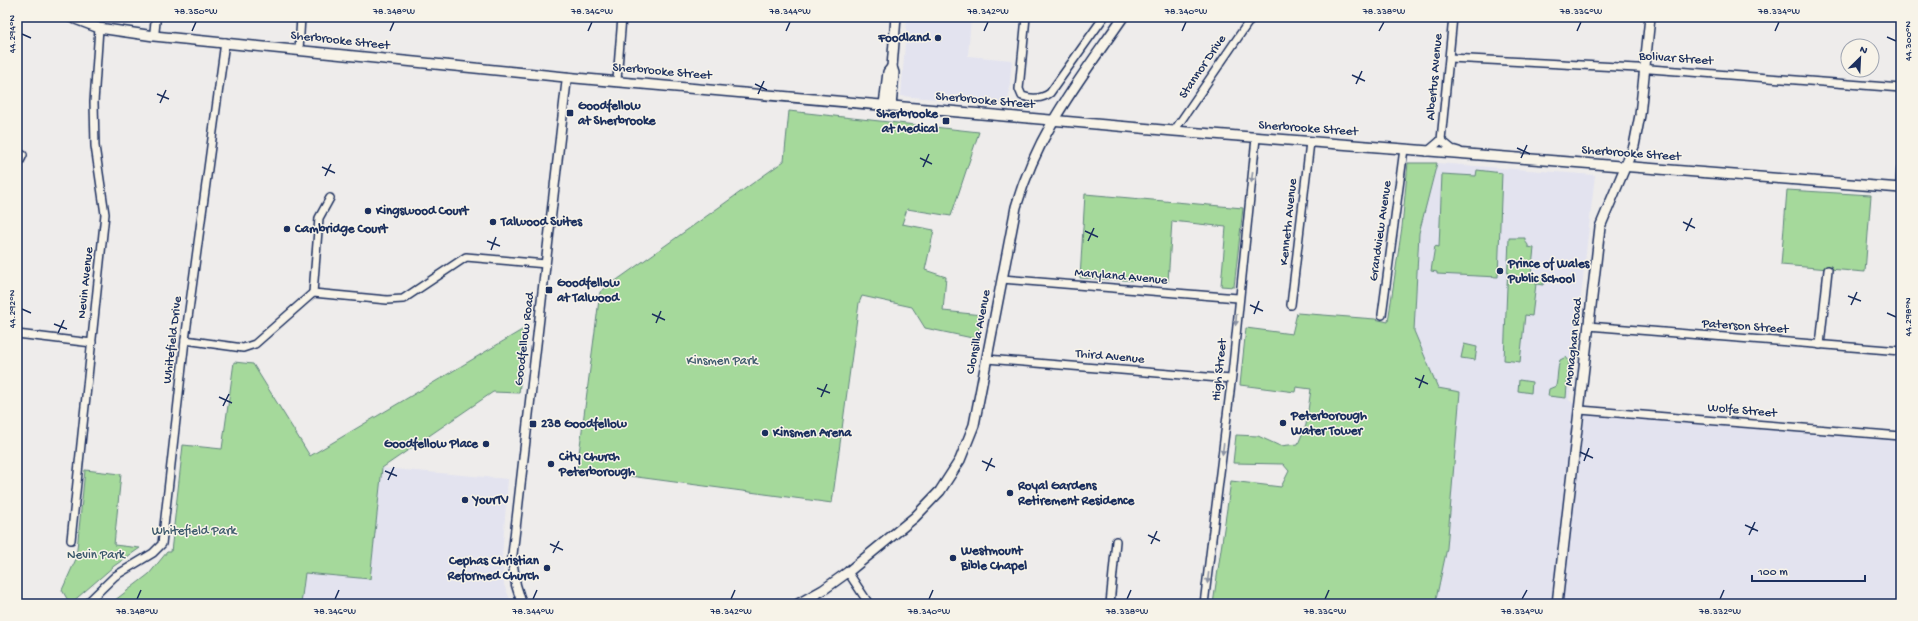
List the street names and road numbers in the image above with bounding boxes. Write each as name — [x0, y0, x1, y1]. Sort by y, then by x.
street label: Sherbrooke Street — [290, 28, 392, 54]
street label: Stannor Drive — [1176, 32, 1230, 102]
street label: Albertus Avenue — [1424, 33, 1446, 121]
street label: Bolivar Street — [1637, 49, 1715, 69]
street label: Sherbrooke Street — [612, 60, 714, 84]
street label: Sherbrooke Street — [935, 89, 1037, 113]
street label: Sherbrooke Street — [1258, 118, 1360, 140]
street label: Sherbrooke Street — [1581, 143, 1683, 165]
street label: Kenneth Avenue — [1277, 177, 1301, 266]
street label: Grandview Avenue — [1367, 180, 1396, 282]
street label: Nevin Avenue — [75, 246, 97, 320]
street label: Maryland Avenue — [1074, 265, 1168, 289]
street label: Clonsilla Avenue — [963, 288, 995, 375]
street label: Goodfellow Road — [512, 290, 538, 387]
street label: Whitefield Drive — [160, 295, 186, 385]
street label: Monaghan Road — [1562, 296, 1586, 387]
street label: Paterson Street — [1700, 316, 1790, 338]
street label: High Street — [1209, 337, 1231, 402]
street label: Third Avenue — [1074, 346, 1145, 368]
street label: Wolfe Street — [1707, 401, 1779, 422]

